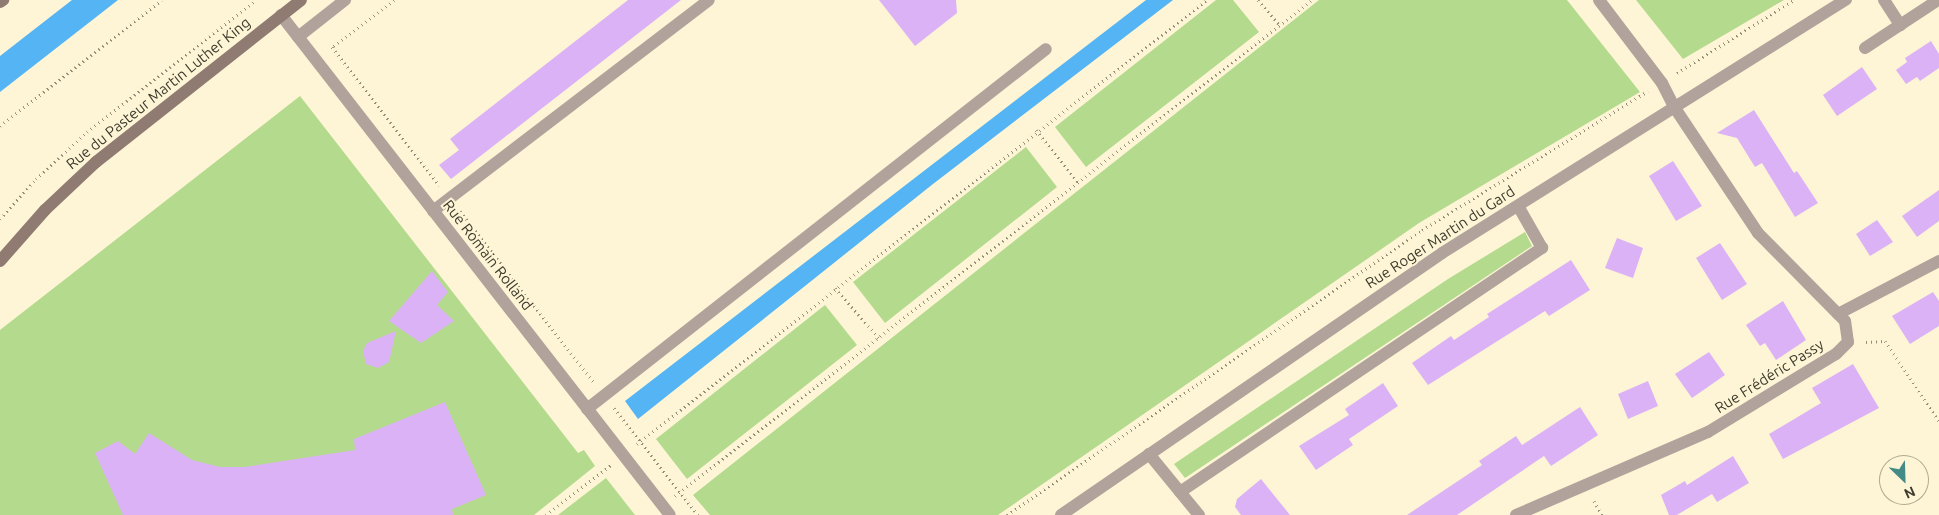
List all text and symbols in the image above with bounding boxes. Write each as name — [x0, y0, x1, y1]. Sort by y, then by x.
street label: Rue du Pasteur Martin Luther King — [62, 13, 254, 173]
street label: Rue Roger Martin du Gard — [1362, 182, 1518, 292]
street label: Rue Romain Rolland — [439, 196, 537, 314]
street label: Rue Frédéric Passy — [1711, 335, 1827, 417]
north arrow — [1879, 455, 1929, 505]
text: N — [1902, 483, 1918, 502]

